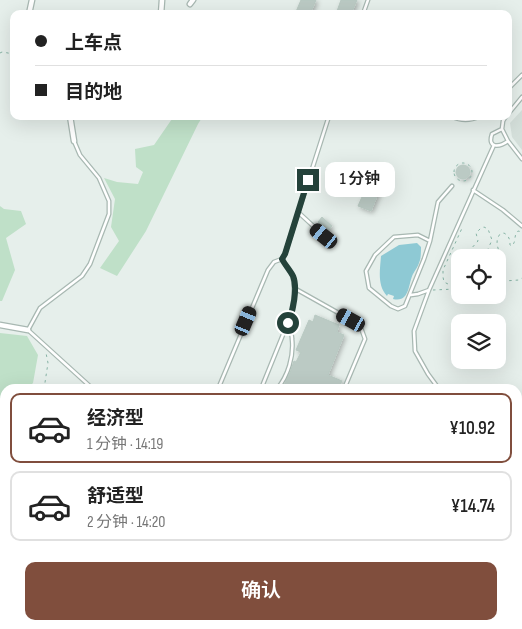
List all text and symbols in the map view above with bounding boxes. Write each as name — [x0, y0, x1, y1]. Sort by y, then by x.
text: 上车点 — [65, 32, 122, 55]
text: 目的地 — [65, 81, 122, 104]
callout: 1 分钟 — [326, 162, 396, 198]
route end — [297, 169, 319, 191]
text: 1 分钟 — [340, 170, 380, 189]
car — [307, 221, 340, 251]
map controls — [451, 249, 506, 369]
button: locate — [451, 249, 506, 304]
car — [233, 304, 258, 338]
car — [334, 306, 367, 334]
route start — [277, 312, 299, 334]
button: layers — [451, 314, 506, 369]
icon: car — [27, 406, 72, 451]
text: 经济型 — [87, 407, 144, 430]
text: ¥10.92 — [449, 417, 495, 440]
text: 1 分钟 · 14:19 — [87, 435, 163, 454]
icon: car — [27, 484, 72, 529]
text: 舒适型 — [87, 485, 144, 508]
text: ¥14.74 — [451, 495, 495, 518]
text: 2 分钟 · 14:20 — [87, 513, 165, 532]
button: 确认 — [25, 562, 497, 620]

